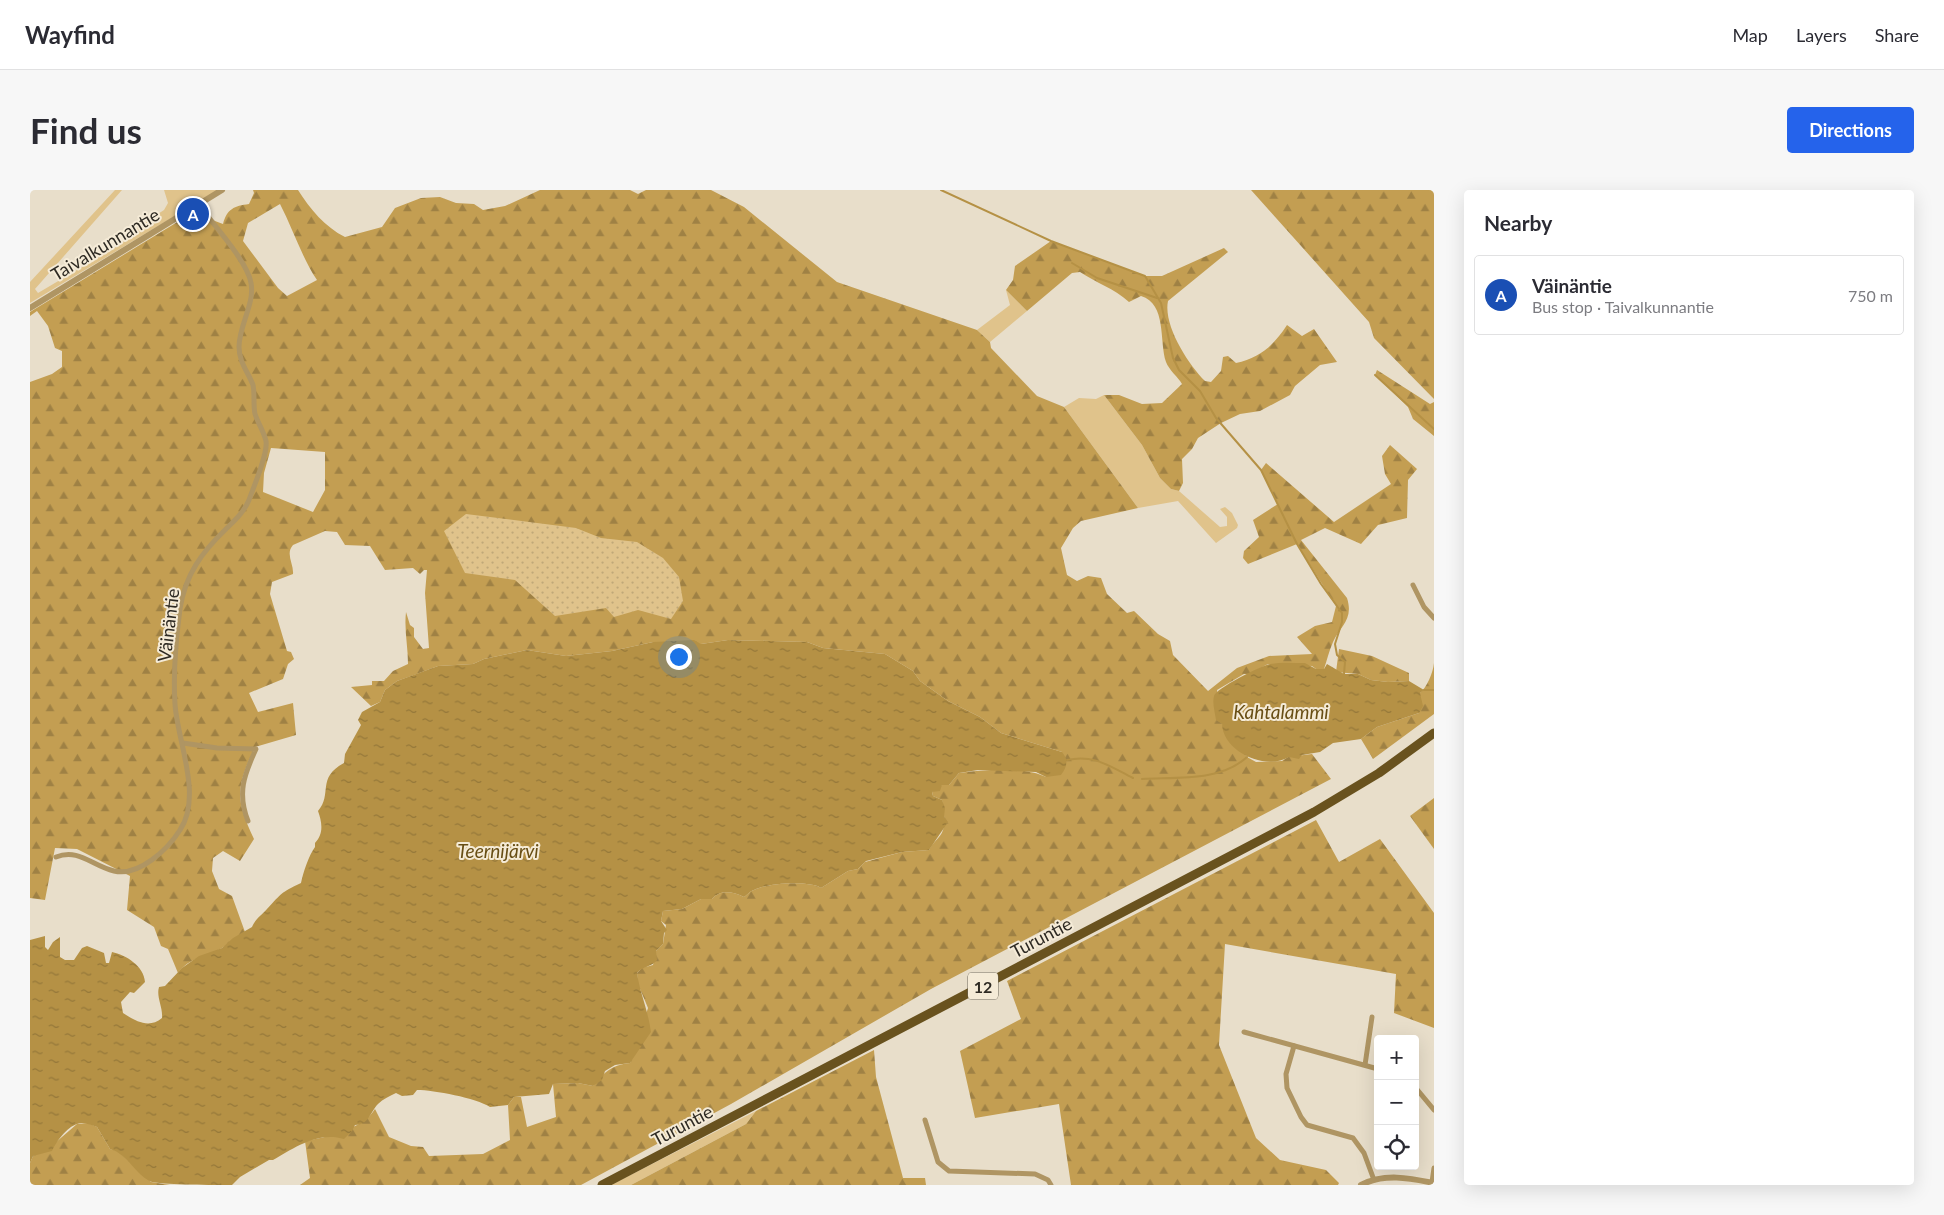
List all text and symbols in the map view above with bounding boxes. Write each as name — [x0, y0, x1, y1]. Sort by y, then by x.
text: Wayfind — [25, 20, 115, 49]
text: Map — [1732, 24, 1768, 46]
text: Layers — [1796, 24, 1847, 46]
text: Share — [1875, 24, 1919, 46]
button: Directions — [1787, 107, 1914, 153]
text: Find us — [30, 109, 142, 151]
pin: A — [177, 195, 209, 233]
street label: Taivalkunnantie — [47, 203, 163, 285]
text: Nearby — [1484, 210, 1552, 235]
text: Väinäntie — [1532, 274, 1612, 297]
text: A — [1495, 286, 1507, 305]
text: 750 m — [1848, 286, 1893, 305]
text: Bus stop · Taivalkunnantie — [1532, 297, 1714, 316]
street label: Väinäntie — [153, 587, 183, 663]
your location — [666, 644, 692, 670]
water label: Kahtalammi — [1233, 700, 1329, 723]
water label: Teernijärvi — [457, 839, 539, 862]
street label: Turuntie — [1007, 912, 1075, 962]
road number: 12 — [968, 972, 998, 999]
map controls — [1374, 1035, 1419, 1170]
button: + — [1374, 1035, 1419, 1080]
button: − — [1374, 1080, 1419, 1125]
street label: Turuntie — [648, 1100, 716, 1150]
button: locate — [1374, 1125, 1419, 1170]

